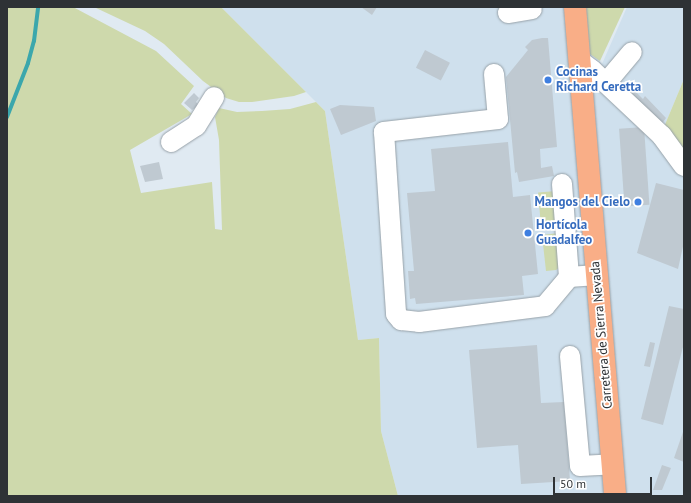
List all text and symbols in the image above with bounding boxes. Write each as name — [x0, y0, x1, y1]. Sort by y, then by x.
place label: Cocinas Richard Ceretta — [556, 65, 641, 96]
marker: Cocinas Richard Ceretta — [543, 75, 553, 85]
place label: Mangos del Cielo — [534, 194, 630, 210]
marker: Mangos del Cielo — [633, 197, 643, 207]
place label: Hortícola Guadalfeo — [536, 218, 592, 249]
marker: Hortícola Guadalfeo — [523, 228, 533, 238]
street label: Carretera de Sierra Nevada — [588, 260, 616, 410]
scale bar — [555, 469, 654, 495]
text: 50 m — [560, 476, 586, 491]

